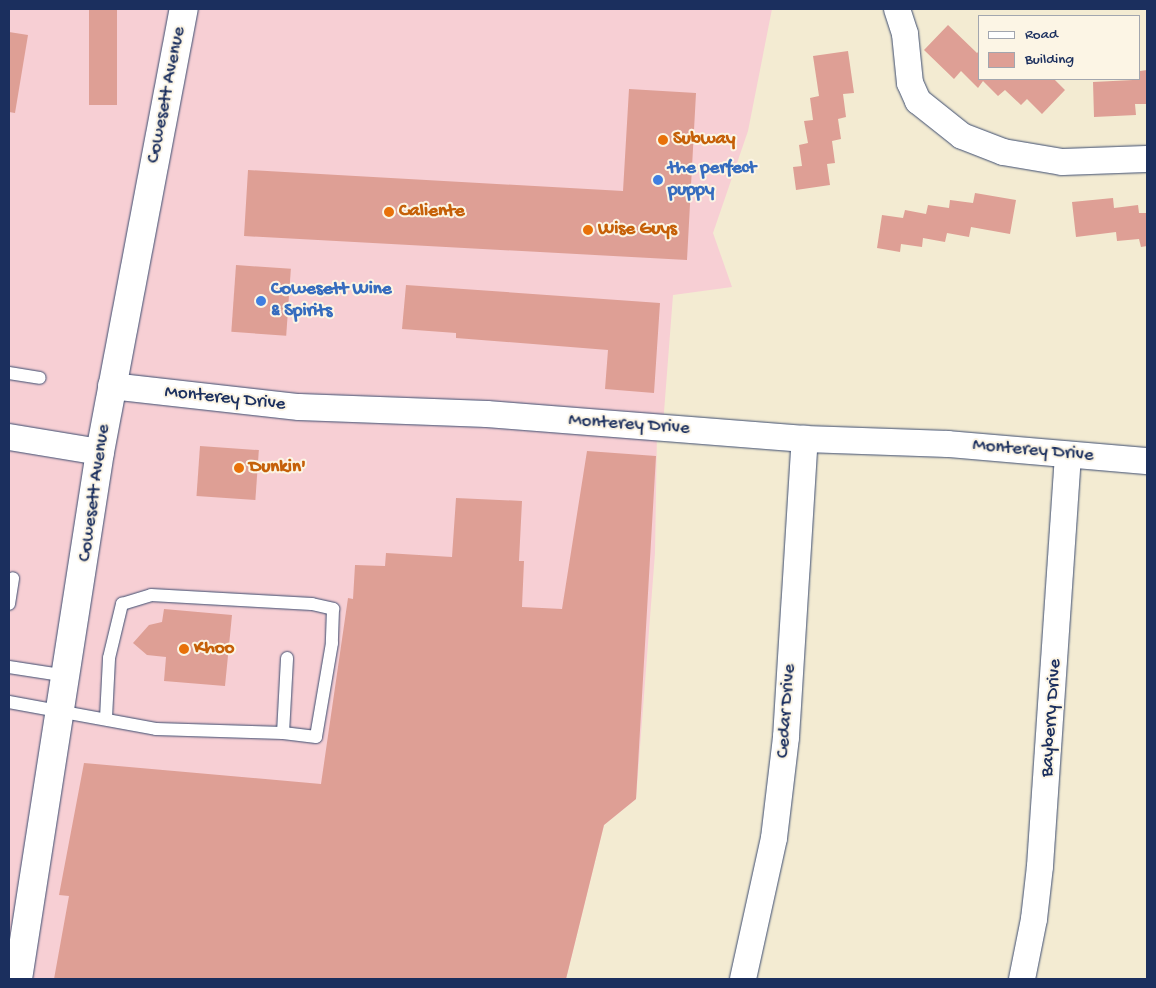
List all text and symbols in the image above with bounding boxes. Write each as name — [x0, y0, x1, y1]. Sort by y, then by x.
legend — [978, 15, 1141, 80]
street label: Cowesett Avenue — [143, 25, 191, 165]
text: Road — [1025, 26, 1058, 44]
text: Building — [1025, 51, 1074, 69]
place label: Subway — [673, 129, 735, 151]
marker: Subway — [657, 134, 669, 146]
place label: the perfect puppy — [668, 158, 756, 202]
marker: the perfect puppy — [652, 174, 664, 186]
place label: Caliente — [399, 201, 465, 223]
marker: Caliente — [383, 206, 395, 218]
place label: Wise Guys — [598, 219, 677, 241]
marker: Wise Guys — [582, 224, 594, 236]
place label: Cowesett Wine & Spirits — [271, 279, 392, 323]
marker: Cowesett Wine & Spirits — [255, 295, 267, 307]
street label: Monterey Drive — [163, 381, 287, 417]
street label: Monterey Drive — [568, 409, 690, 441]
street label: Cowesett Avenue — [74, 423, 116, 563]
street label: Monterey Drive — [972, 434, 1094, 468]
place label: Dunkin' — [249, 457, 306, 479]
marker: Dunkin' — [233, 462, 245, 474]
place label: Khoo — [194, 638, 234, 660]
marker: Khoo — [178, 643, 190, 655]
street label: Bayberry Drive — [1037, 658, 1067, 778]
street label: Cedar Drive — [772, 663, 802, 759]

